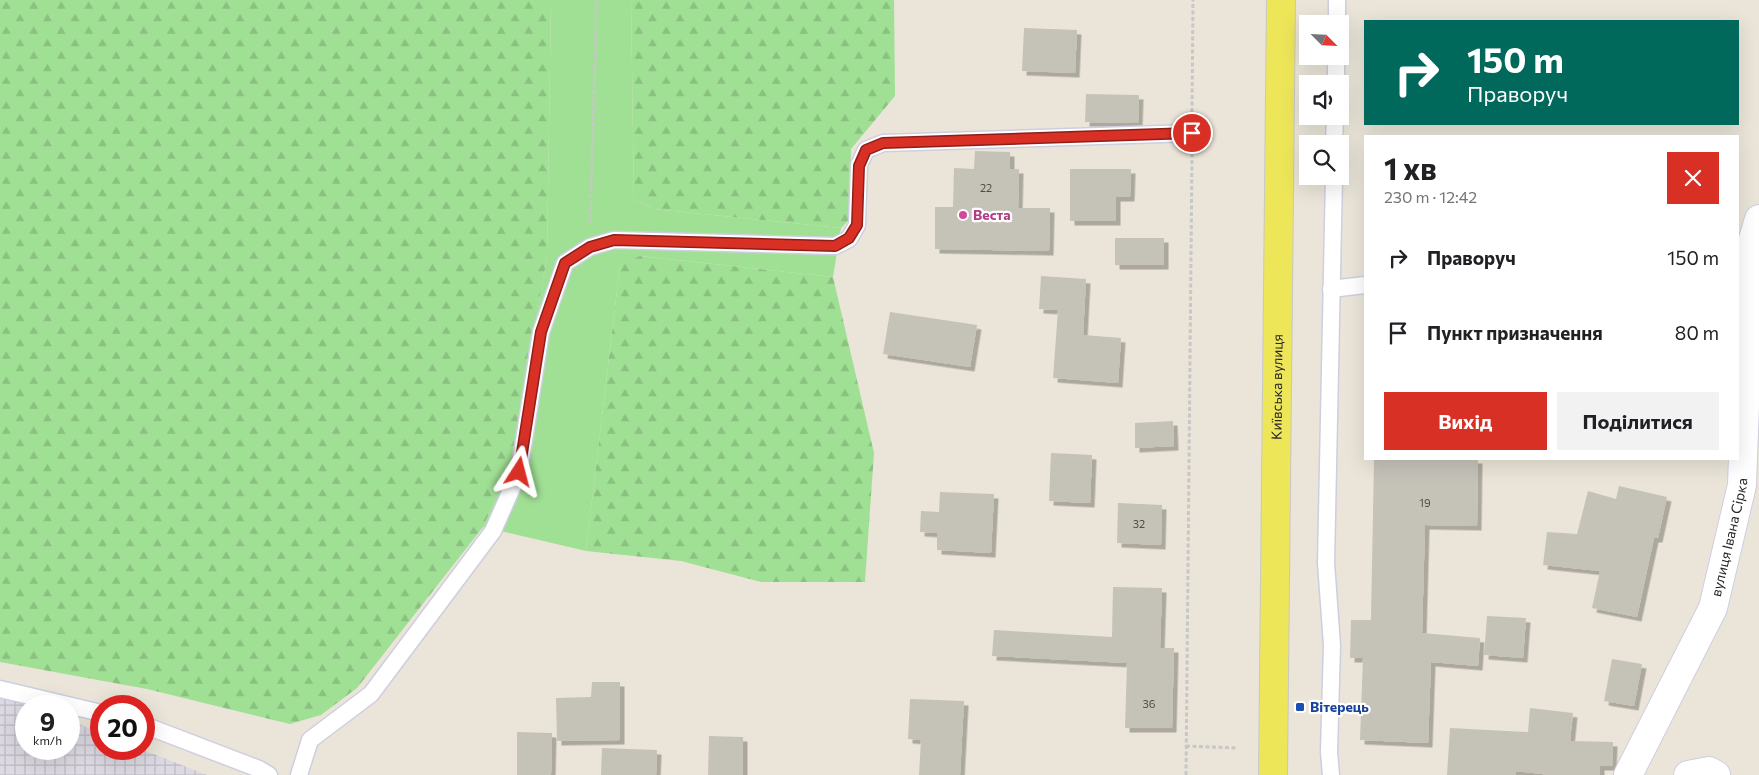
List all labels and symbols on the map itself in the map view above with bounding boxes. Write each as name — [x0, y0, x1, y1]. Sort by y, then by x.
north arrow — [1299, 15, 1349, 65]
pin — [1171, 112, 1213, 154]
house number: 22 — [980, 181, 992, 194]
place label: Веста — [973, 206, 1011, 223]
marker: Веста — [957, 209, 969, 221]
street label: Київська вулиця — [1267, 334, 1286, 440]
position arrow — [492, 445, 544, 497]
street label: вулиця Івана Сірка — [1707, 478, 1750, 598]
house number: 19 — [1419, 496, 1431, 509]
house number: 32 — [1133, 517, 1145, 530]
speed limit sign: 20 — [90, 695, 155, 760]
house number: 36 — [1143, 697, 1156, 710]
place label: Вітерець — [1310, 698, 1369, 715]
marker: Вітерець — [1294, 701, 1306, 713]

